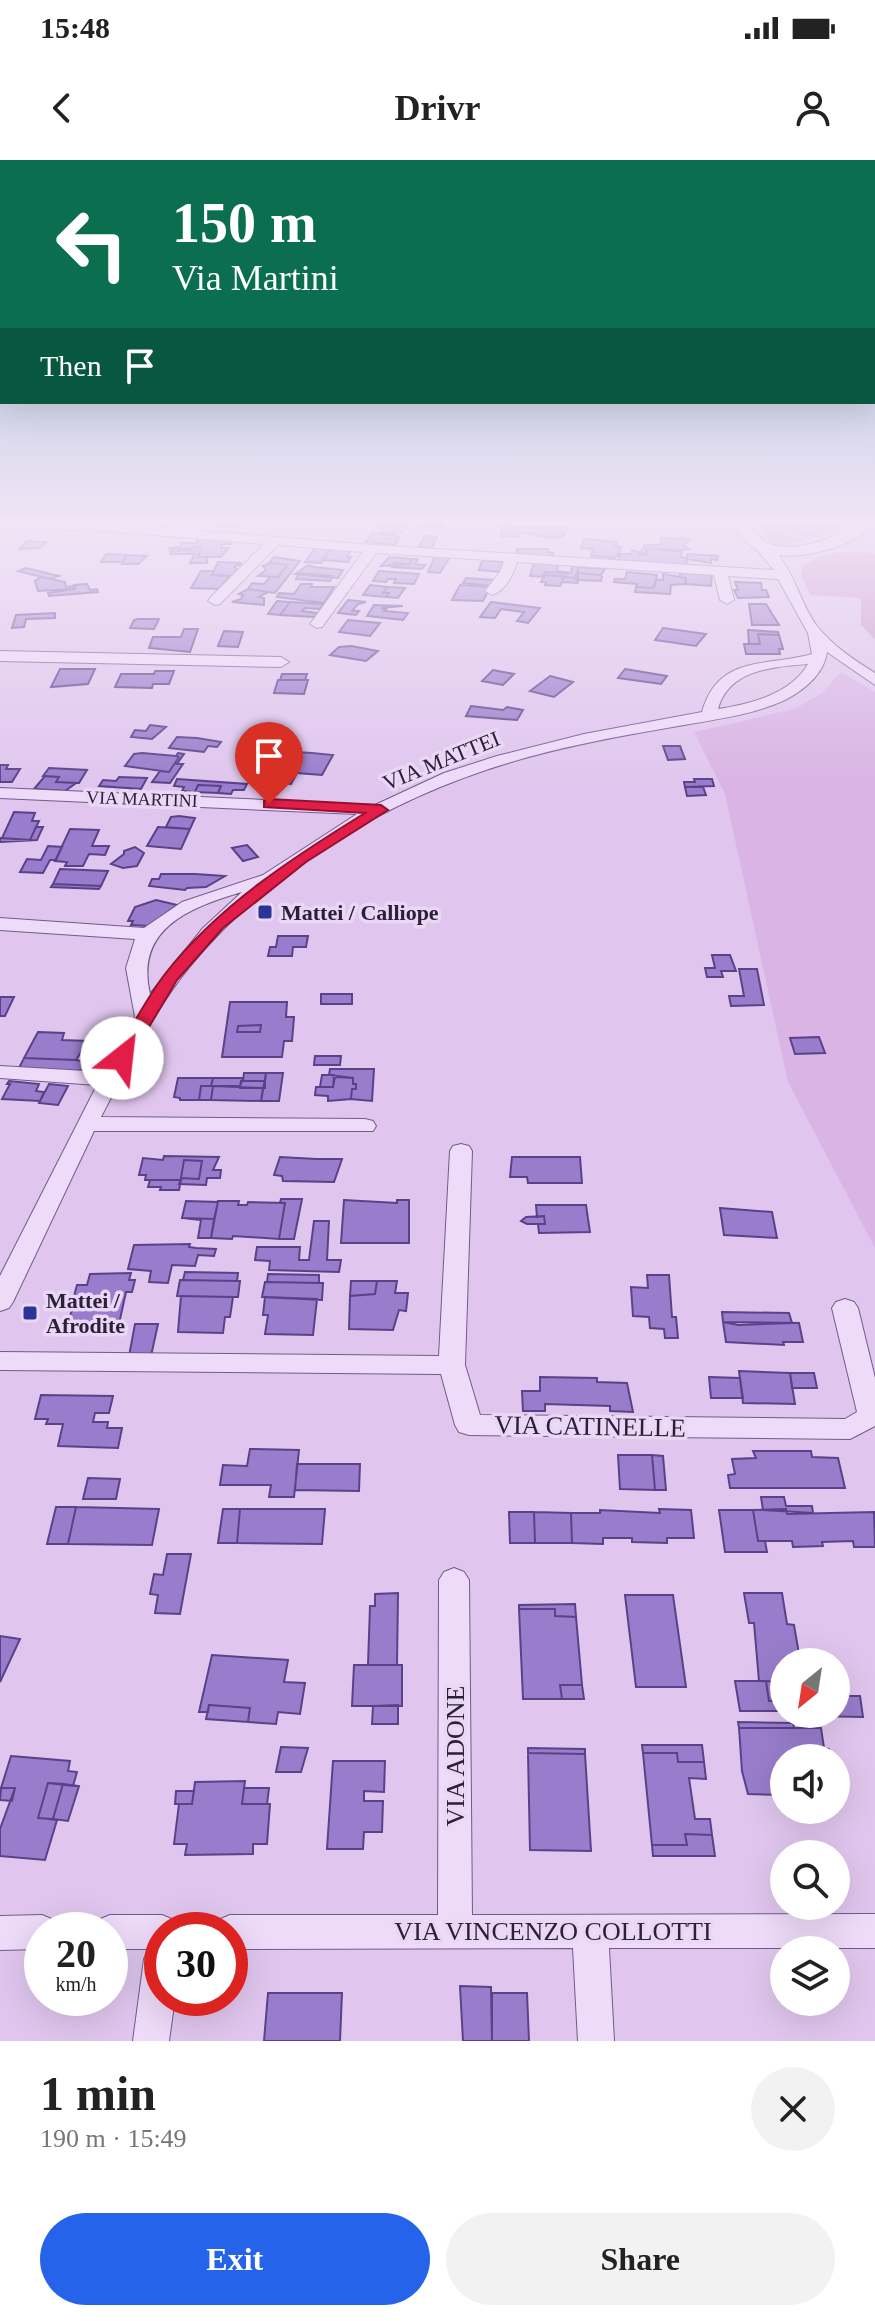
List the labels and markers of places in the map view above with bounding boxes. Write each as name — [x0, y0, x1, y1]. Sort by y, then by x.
pin — [235, 722, 303, 804]
place label: Mattei / Calliope — [281, 900, 439, 925]
marker: Mattei / Calliope — [256, 903, 274, 921]
place label: Mattei / Afrodite — [46, 1288, 125, 1338]
marker: Mattei / Afrodite — [21, 1304, 39, 1322]

